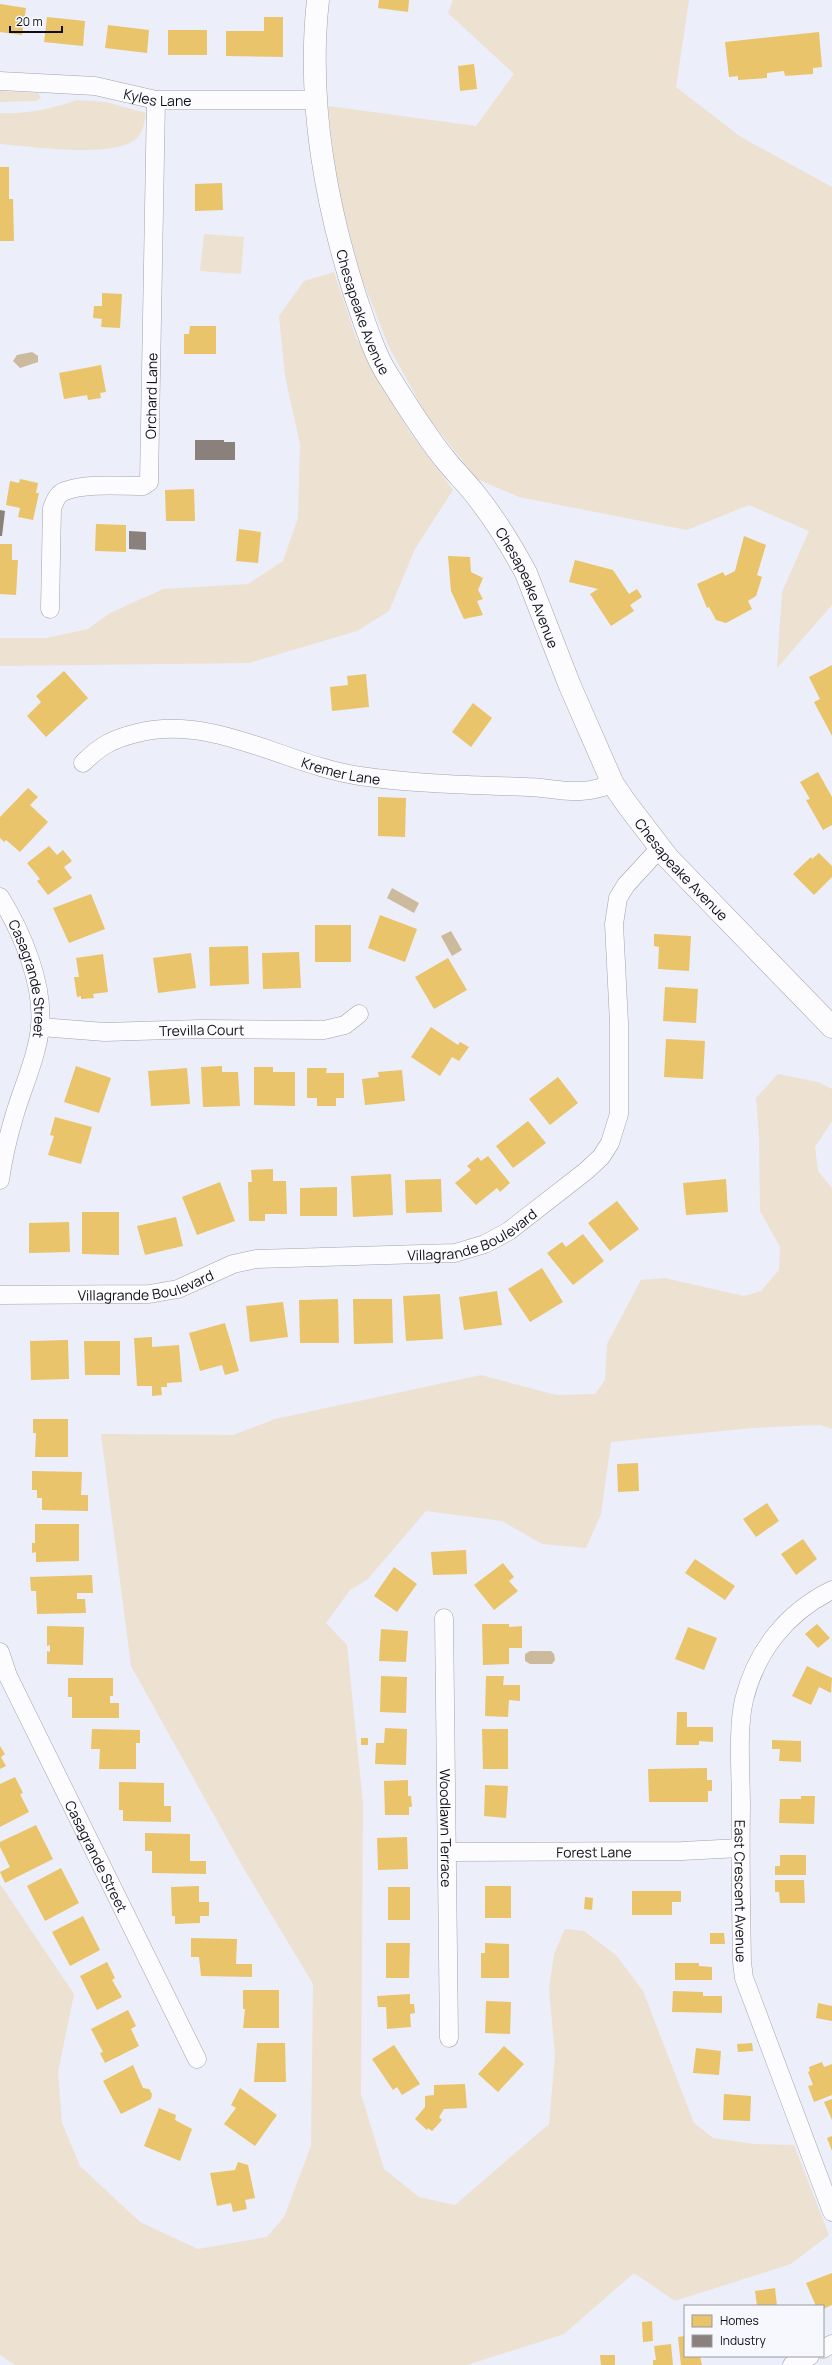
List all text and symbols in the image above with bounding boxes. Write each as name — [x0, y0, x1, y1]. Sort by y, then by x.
scale bar — [10, 8, 62, 34]
text: 20 m — [16, 13, 43, 30]
street label: Kyles Lane — [122, 83, 191, 110]
street label: Chesapeake Avenue — [333, 247, 395, 378]
street label: Orchard Lane — [140, 353, 161, 439]
street label: Chesapeake Avenue — [492, 523, 564, 651]
street label: Kremer Lane — [299, 752, 382, 788]
street label: Chesapeake Avenue — [631, 814, 733, 924]
street label: Casagrande Street — [5, 916, 50, 1040]
street label: Trevilla Court — [159, 1019, 245, 1040]
street label: Villagrande Boulevard — [407, 1204, 540, 1264]
street label: Villagrande Boulevard — [78, 1265, 216, 1304]
street label: Woodlawn Terrace — [436, 1769, 457, 1887]
street label: Casagrande Street — [61, 1797, 133, 1915]
street label: East Crescent Avenue — [731, 1820, 752, 1962]
street label: Forest Lane — [556, 1842, 632, 1861]
legend — [684, 2305, 824, 2357]
text: Homes — [720, 2312, 759, 2329]
text: Industry — [720, 2332, 766, 2349]

